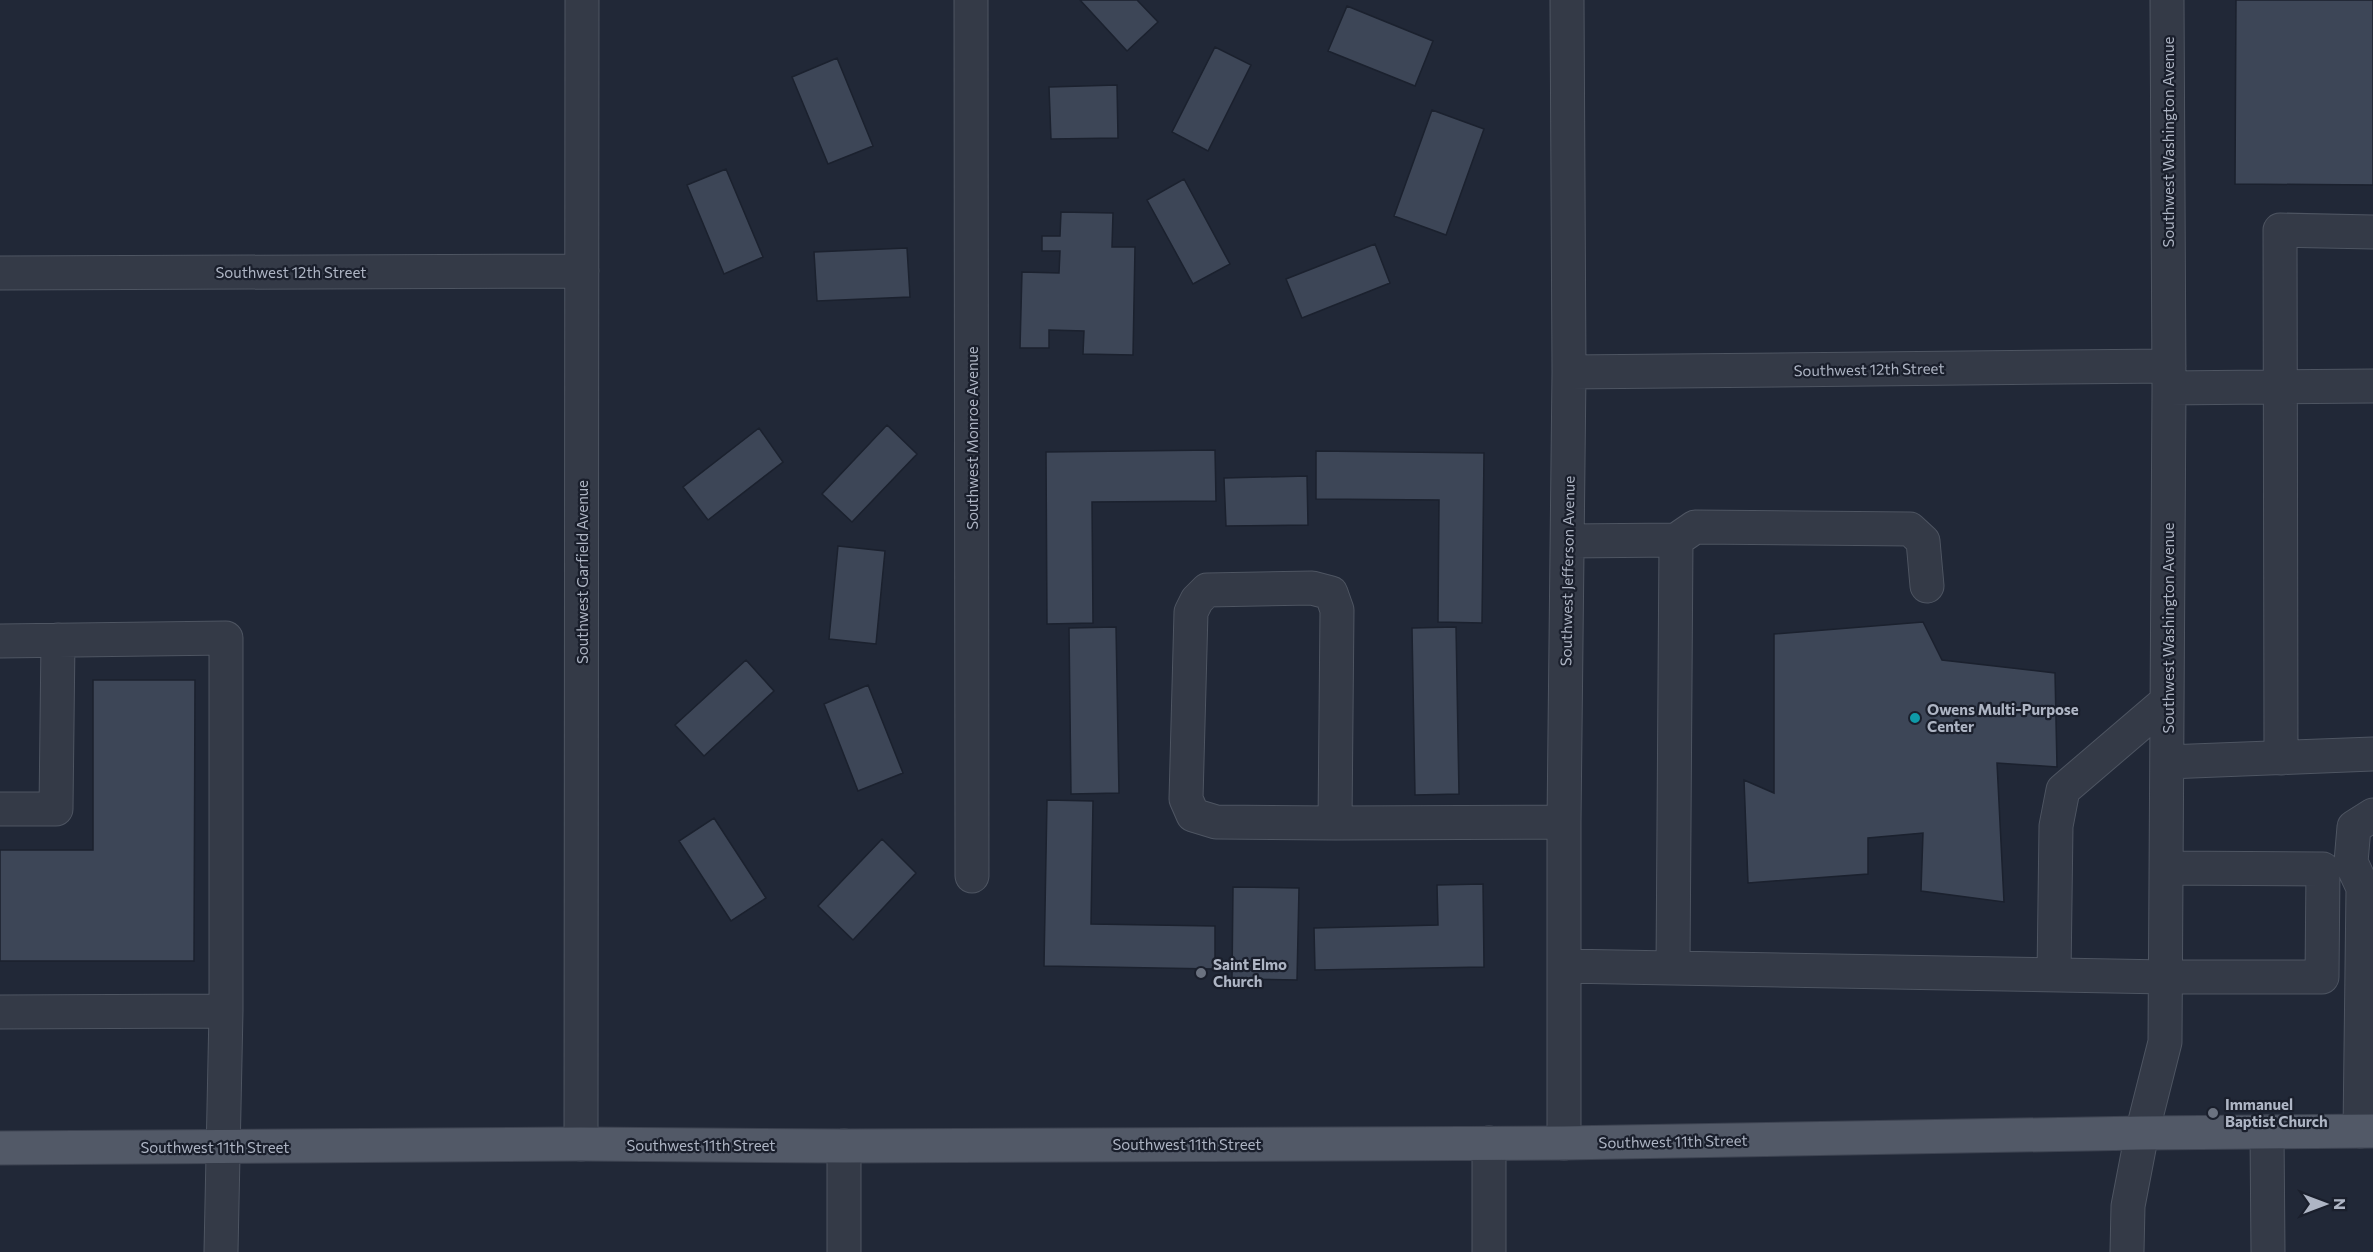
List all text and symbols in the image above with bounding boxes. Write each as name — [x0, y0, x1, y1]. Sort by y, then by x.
street label: Southwest Washington Avenue — [2159, 36, 2177, 248]
street label: Southwest 12th Street — [216, 263, 366, 281]
street label: Southwest Monroe Avenue — [963, 346, 981, 530]
street label: Southwest 12th Street — [1793, 359, 1945, 379]
street label: Southwest Jefferson Avenue — [1556, 476, 1578, 666]
street label: Southwest Garfield Avenue — [573, 480, 591, 664]
street label: Southwest Washington Avenue — [2159, 522, 2177, 734]
place label: Owens Multi-Purpose Center — [1927, 700, 2079, 735]
marker: Owens Multi-Purpose Center — [1908, 711, 1922, 725]
place label: Saint Elmo Church — [1213, 955, 1287, 990]
marker: Saint Elmo Church — [1194, 966, 1208, 980]
place label: Immanuel Baptist Church — [2225, 1095, 2328, 1130]
marker: Immanuel Baptist Church — [2206, 1106, 2220, 1120]
street label: Southwest 11th Street — [1598, 1131, 1748, 1151]
street label: Southwest 11th Street — [1112, 1135, 1262, 1153]
street label: Southwest 11th Street — [626, 1136, 776, 1154]
street label: Southwest 11th Street — [140, 1138, 290, 1156]
north arrow — [2295, 1174, 2355, 1234]
text: N — [2331, 1198, 2350, 1210]

